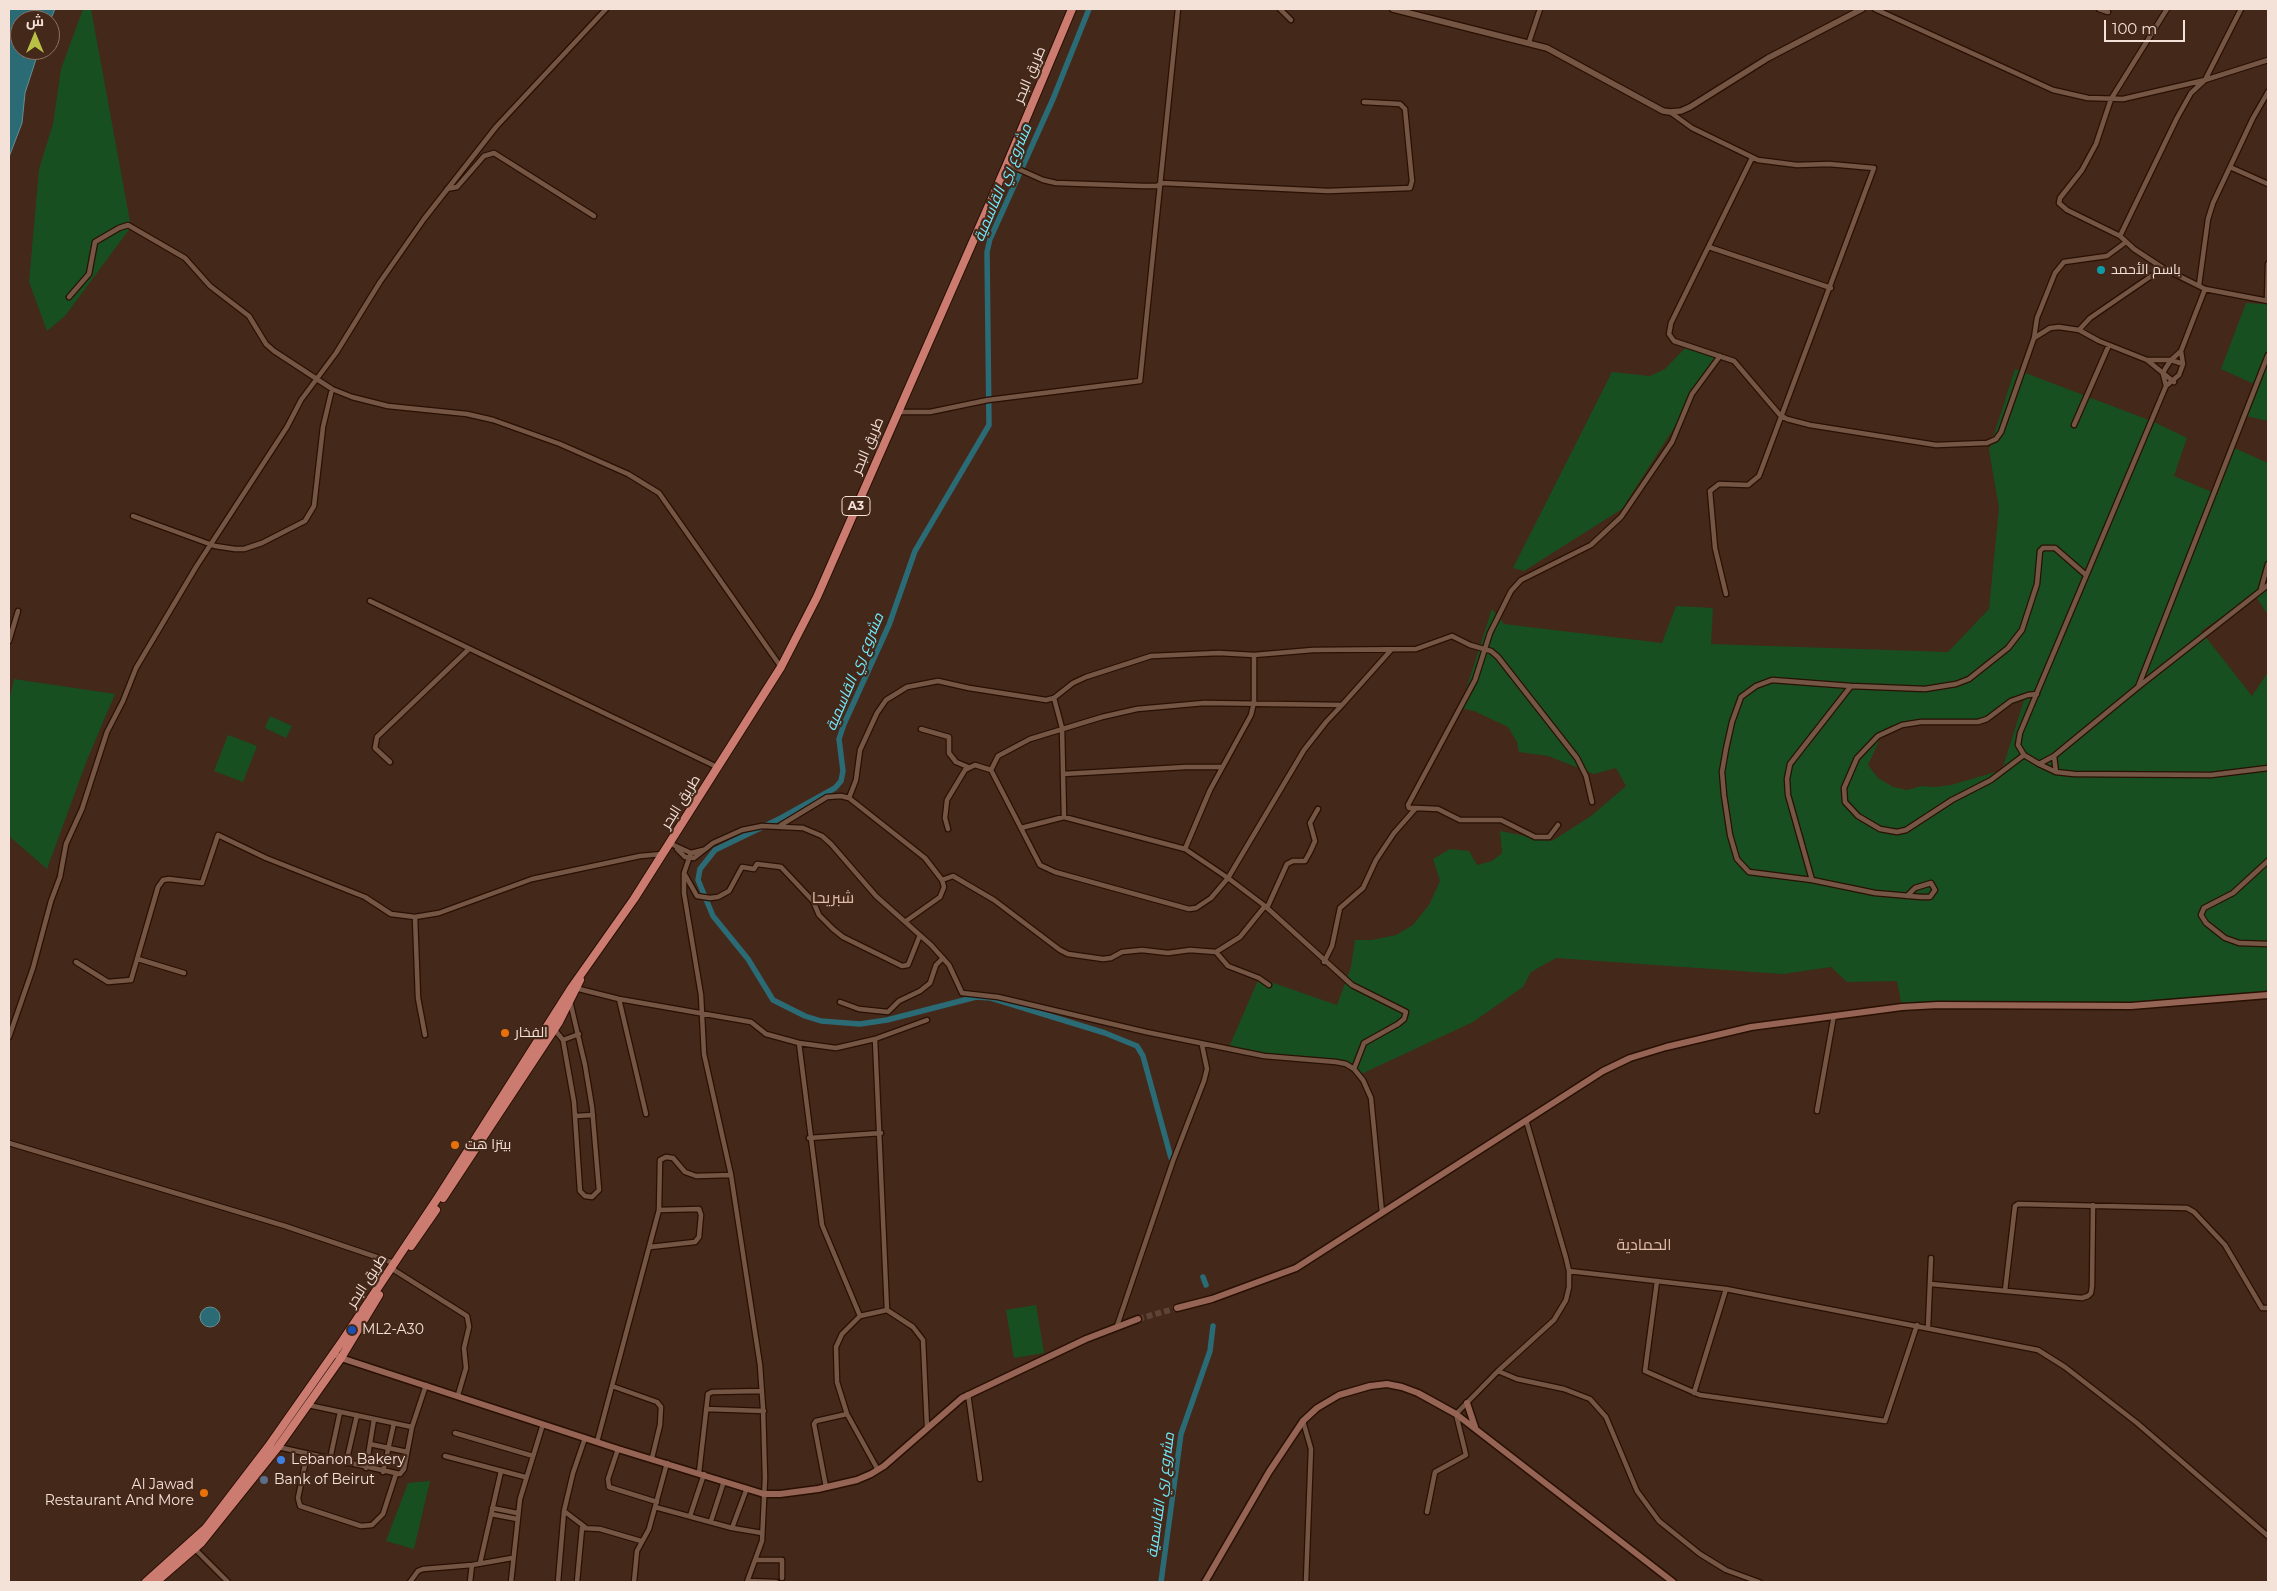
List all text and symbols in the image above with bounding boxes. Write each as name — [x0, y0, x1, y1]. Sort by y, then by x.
north arrow — [10, 10, 60, 60]
scale bar — [2107, 10, 2188, 42]
text: ش — [26, 12, 44, 30]
text: 100 m — [2112, 19, 2157, 38]
street label: طريق البحر — [1011, 44, 1049, 106]
water label: مشروع ري القاسمية — [970, 121, 1036, 245]
place label: باسم الأحمد — [2111, 262, 2181, 278]
marker: باسم الأحمد — [2095, 264, 2107, 276]
street label: طريق البحر — [849, 415, 887, 477]
road number: A3 — [842, 496, 870, 516]
water label: مشروع ري القاسمية — [822, 610, 888, 734]
street label: طريق البحر — [658, 772, 704, 832]
district label: شبريحا — [812, 888, 854, 908]
place label: الفخار — [515, 1025, 548, 1041]
marker: الفخار — [499, 1027, 511, 1039]
place label: بيتزا هت — [465, 1137, 511, 1153]
marker: بيتزا هت — [449, 1139, 461, 1151]
district label: الحمادية — [1616, 1235, 1672, 1255]
street label: طريق البحر — [344, 1251, 390, 1311]
place label: ML2-A30 — [362, 1322, 424, 1338]
marker: ML2-A30 — [346, 1324, 358, 1336]
water label: مشروع ري القاسمية — [1143, 1431, 1179, 1559]
place label: Lebanon Bakery — [291, 1452, 405, 1468]
marker: Lebanon Bakery — [275, 1454, 287, 1466]
place label: Bank of Beirut — [274, 1472, 375, 1488]
marker: Bank of Beirut — [258, 1474, 270, 1486]
place label: Al Jawad Restaurant And More — [45, 1477, 194, 1510]
marker: Al Jawad Restaurant And More — [198, 1487, 210, 1499]

